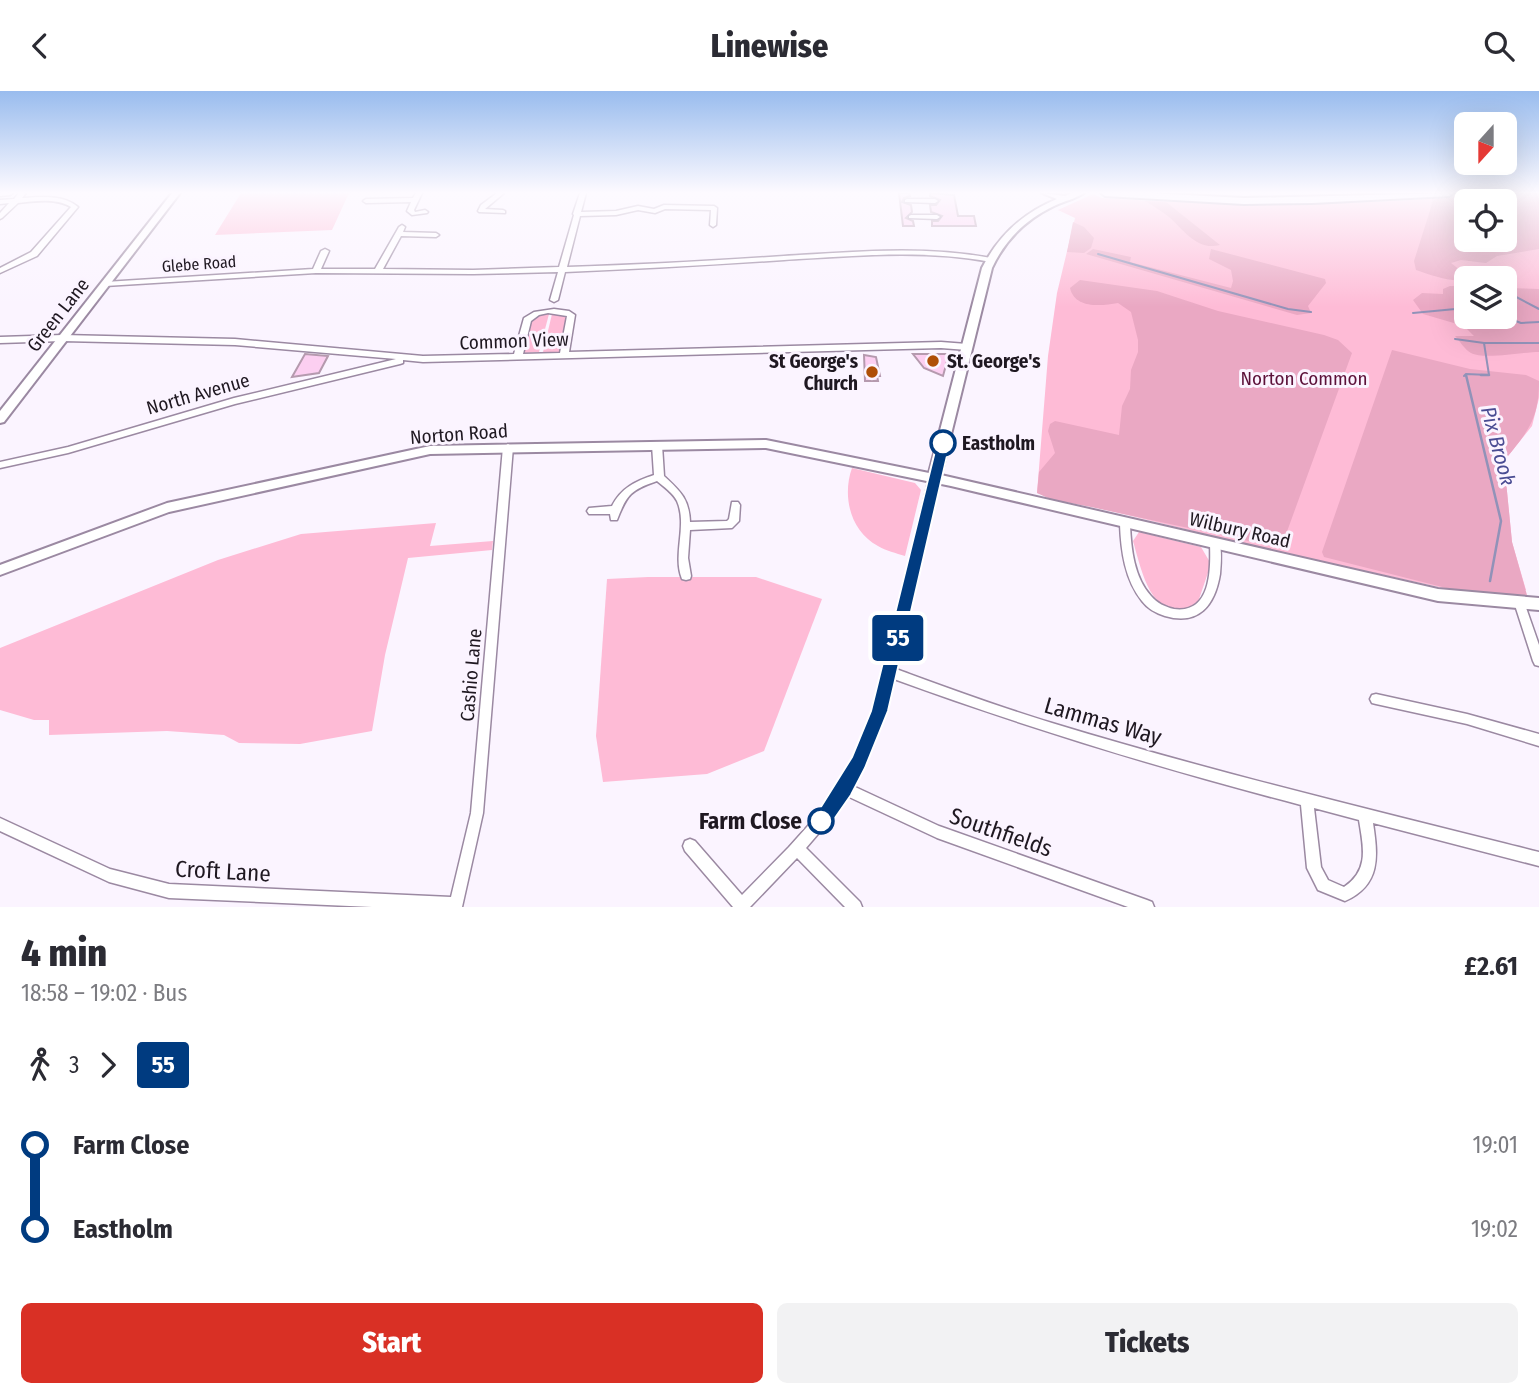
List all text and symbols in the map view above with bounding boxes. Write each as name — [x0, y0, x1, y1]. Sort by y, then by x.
icon: back — [21, 27, 59, 65]
text: Linewise — [711, 27, 828, 65]
icon: search — [1480, 27, 1518, 65]
north arrow — [1454, 112, 1517, 175]
map controls — [1454, 112, 1517, 329]
button: locate — [1454, 189, 1517, 252]
street label: Glebe Road — [161, 252, 237, 276]
button: layers — [1454, 266, 1517, 329]
street label: Green Lane — [22, 274, 94, 356]
street label: Common View — [459, 328, 570, 354]
place label: St George's Church — [769, 350, 859, 395]
place label: St. George's — [947, 350, 1041, 373]
marker: St. George's — [925, 353, 941, 369]
marker: St George's Church — [864, 364, 880, 380]
park label: Norton Common — [1240, 367, 1368, 390]
street label: North Avenue — [144, 368, 252, 420]
water label: Pix Brook — [1475, 404, 1521, 488]
street label: Norton Road — [409, 419, 509, 449]
marker: Eastholm — [930, 430, 956, 456]
place label: Eastholm — [962, 432, 1035, 455]
street label: Wilbury Road — [1187, 507, 1293, 553]
line badge: 55 — [866, 615, 930, 661]
text: 55 — [886, 624, 910, 652]
street label: Cashio Lane — [455, 628, 487, 722]
street label: Lammas Way — [1041, 691, 1166, 751]
street label: Southfields — [946, 801, 1056, 863]
place label: Farm Close — [699, 807, 802, 835]
marker: Farm Close — [808, 808, 834, 834]
street label: Croft Lane — [175, 855, 271, 887]
text: 4 min — [21, 930, 107, 976]
text: £2.61 — [1464, 951, 1518, 982]
text: 18:58 – 19:02 · Bus — [21, 979, 187, 1007]
icon: walk — [21, 1046, 59, 1084]
icon: forward — [89, 1046, 127, 1084]
text: 3 — [69, 1051, 79, 1079]
text: 55 — [151, 1051, 175, 1079]
text: Farm Close — [73, 1130, 189, 1161]
text: 19:01 — [1473, 1131, 1518, 1159]
text: Eastholm — [73, 1214, 173, 1245]
text: 19:02 — [1471, 1215, 1518, 1243]
button: Start — [21, 1303, 763, 1383]
button: Tickets — [777, 1303, 1518, 1383]

